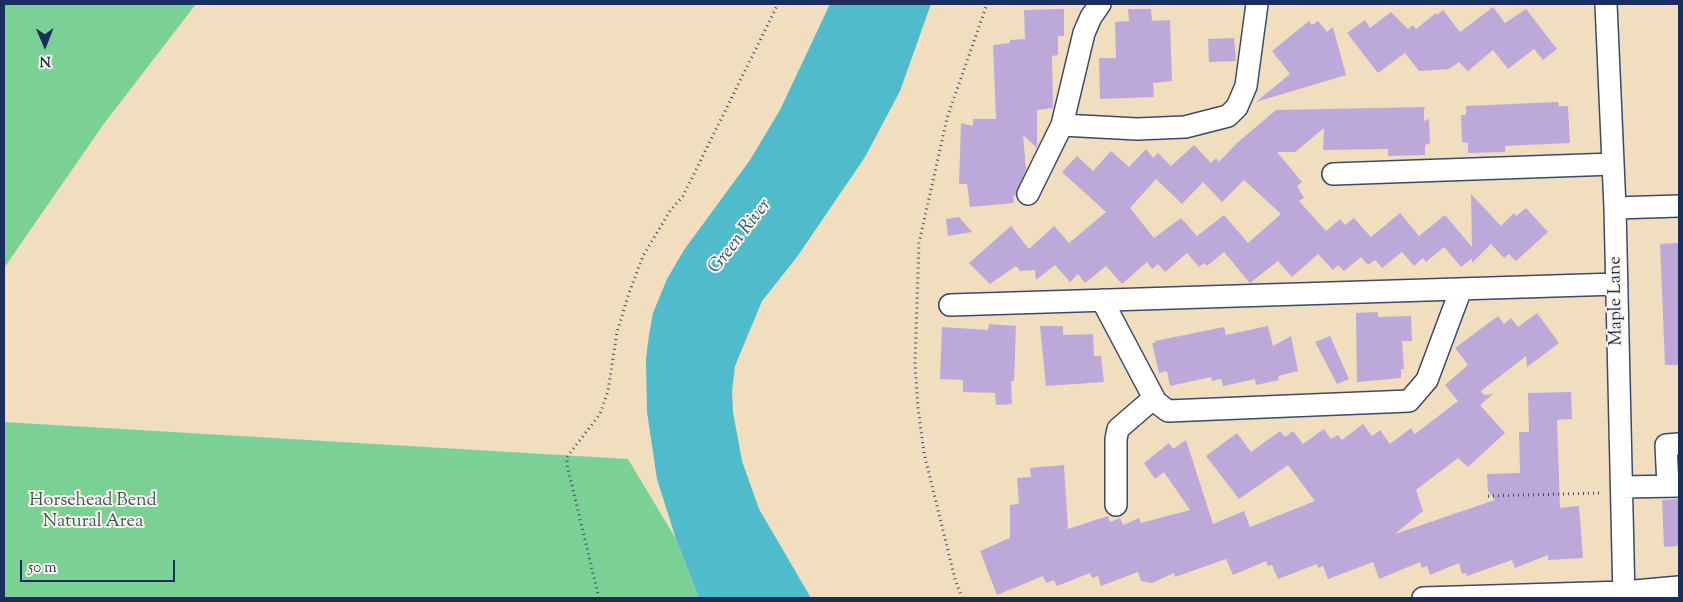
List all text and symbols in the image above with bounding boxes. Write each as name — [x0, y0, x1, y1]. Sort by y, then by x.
north arrow — [20, 20, 70, 70]
text: N — [39, 50, 51, 70]
water label: Green River — [705, 195, 777, 279]
street label: Maple Lane — [1605, 256, 1629, 346]
park label: Horsehead Bend Natural Area — [29, 491, 157, 534]
scale bar — [22, 550, 178, 582]
text: 50 m — [28, 558, 57, 579]

